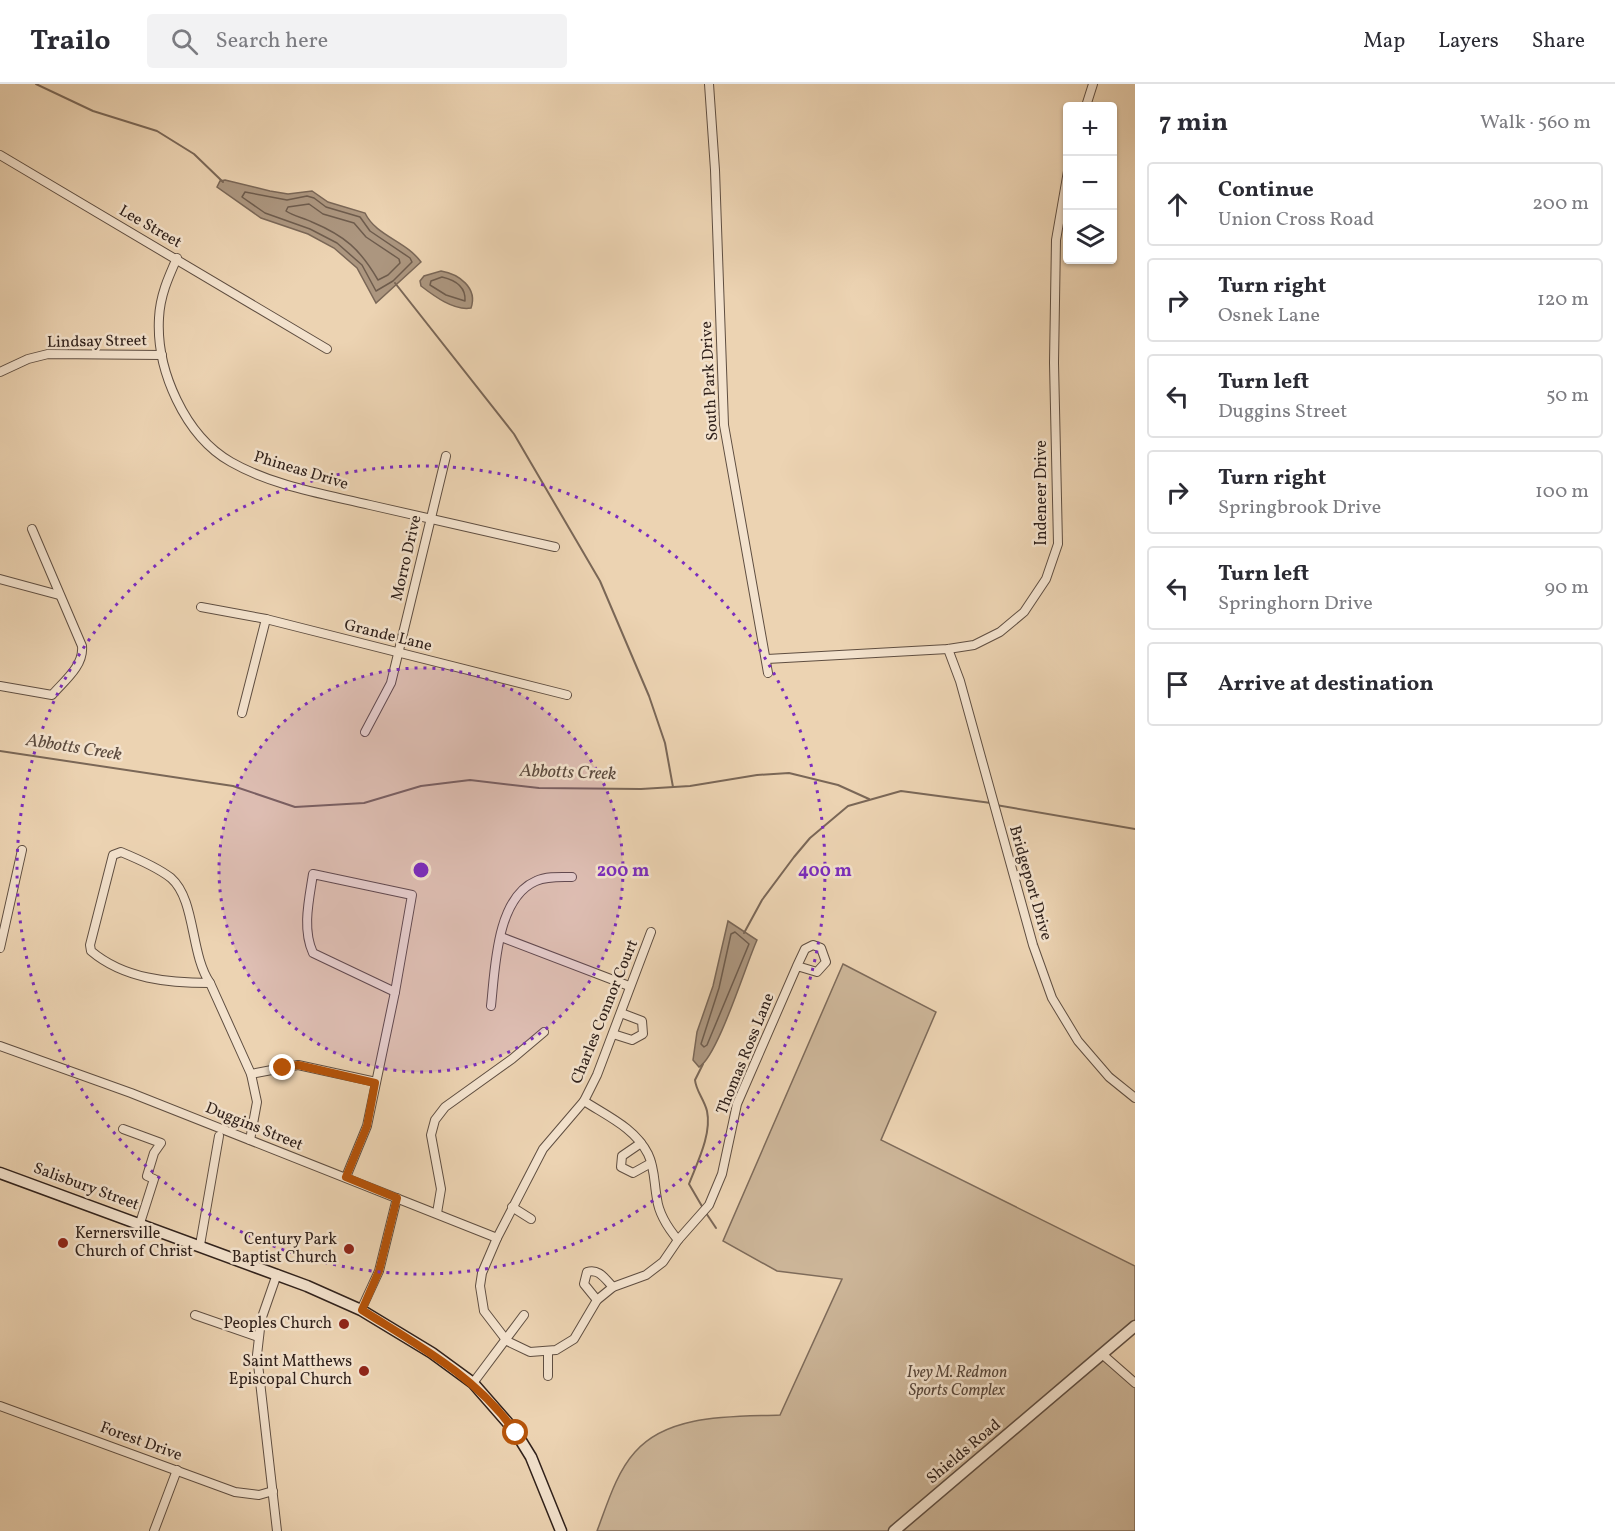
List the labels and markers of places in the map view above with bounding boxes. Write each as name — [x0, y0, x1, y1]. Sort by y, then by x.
centre of rings — [411, 860, 431, 880]
place label: Kernersville Church of Christ — [75, 1223, 193, 1263]
place label: Century Park Baptist Church — [232, 1229, 337, 1269]
marker: Kernersville Church of Christ — [56, 1236, 70, 1250]
marker: Century Park Baptist Church — [342, 1242, 356, 1256]
place label: Peoples Church — [224, 1313, 332, 1335]
marker: Peoples Church — [337, 1317, 351, 1331]
place label: Saint Matthews Episcopal Church — [229, 1351, 352, 1391]
marker: Saint Matthews Episcopal Church — [357, 1364, 371, 1378]

